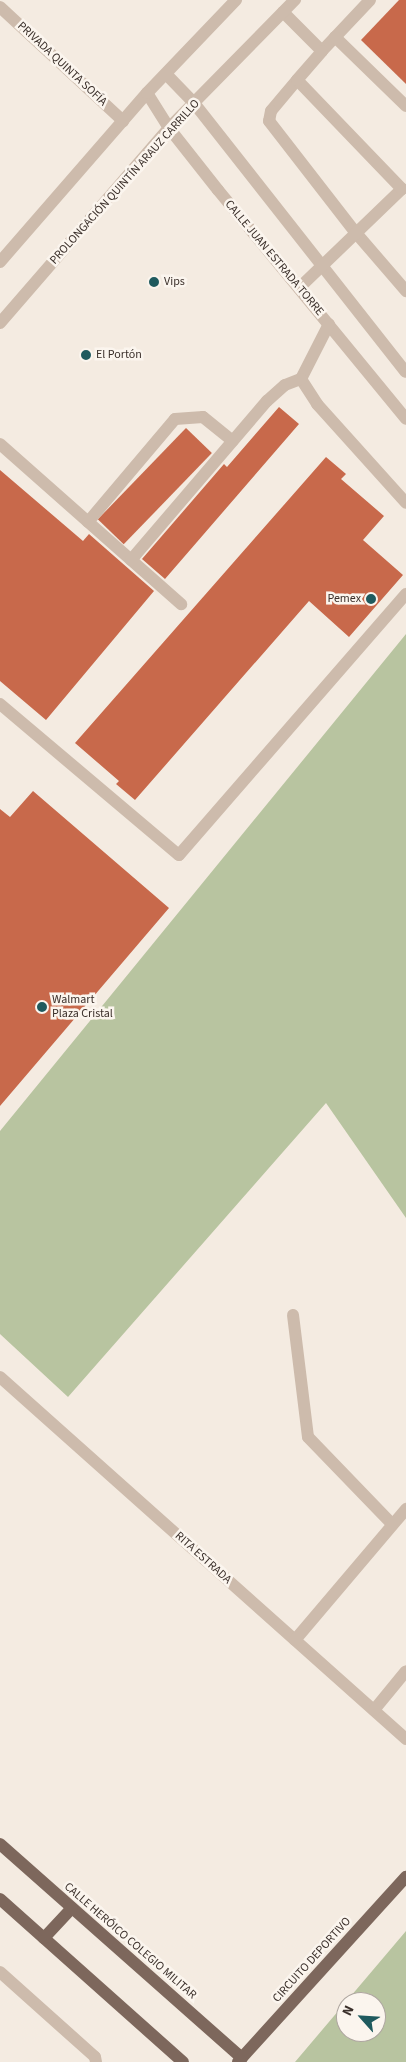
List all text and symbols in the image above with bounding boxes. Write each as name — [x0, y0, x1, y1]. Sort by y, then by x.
street label: PRIVADA QUINTA SOFÍA — [14, 19, 110, 109]
street label: PROLONGACIÓN QUINTÍN ARAUZ CARRILLO — [47, 97, 203, 267]
street label: CALLE JUAN ESTRADA TORRE — [221, 197, 327, 319]
place label: Vips — [164, 275, 185, 289]
marker: Vips — [148, 276, 160, 288]
place label: El Portón — [96, 348, 142, 362]
marker: El Portón — [80, 349, 92, 361]
place label: Pemex — [327, 592, 361, 606]
marker: Pemex — [365, 593, 377, 605]
place label: Walmart Plaza Cristal — [52, 993, 113, 1021]
marker: Walmart Plaza Cristal — [36, 1001, 48, 1013]
street label: RITA ESTRADA — [172, 1529, 234, 1587]
street label: CALLE HERÓICO COLEGIO MILITAR — [61, 1880, 199, 2002]
street label: CIRCUITO DEPORTIVO — [270, 1914, 354, 2006]
north arrow — [336, 1992, 386, 2042]
text: N — [337, 2002, 359, 2019]

